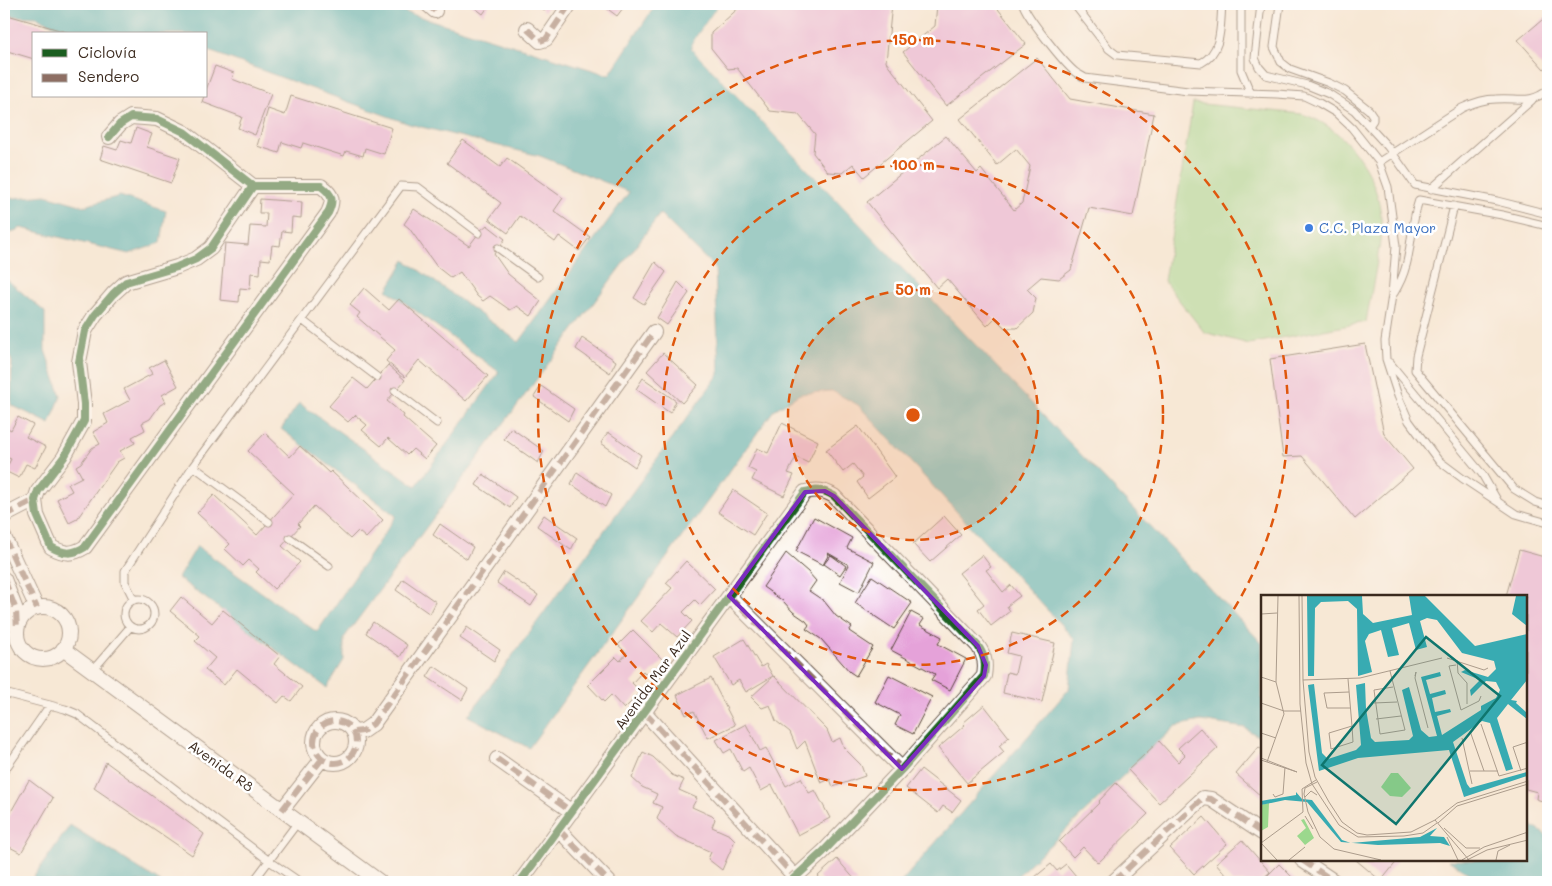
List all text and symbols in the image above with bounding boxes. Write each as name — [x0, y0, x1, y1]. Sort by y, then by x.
text: 150 m — [892, 29, 934, 49]
legend — [32, 32, 208, 98]
text: Ciclovía — [78, 42, 137, 62]
text: Sendero — [78, 66, 139, 86]
text: 100 m — [891, 154, 935, 174]
place label: C.C. Plaza Mayor — [1319, 218, 1436, 237]
marker: C.C. Plaza Mayor — [1303, 222, 1315, 234]
text: 50 m — [895, 279, 931, 299]
centre of rings — [904, 406, 922, 424]
inset map — [1261, 595, 1527, 861]
street label: Avenida Mar Azul — [610, 626, 695, 733]
street label: Avenida R8 — [185, 736, 258, 796]

